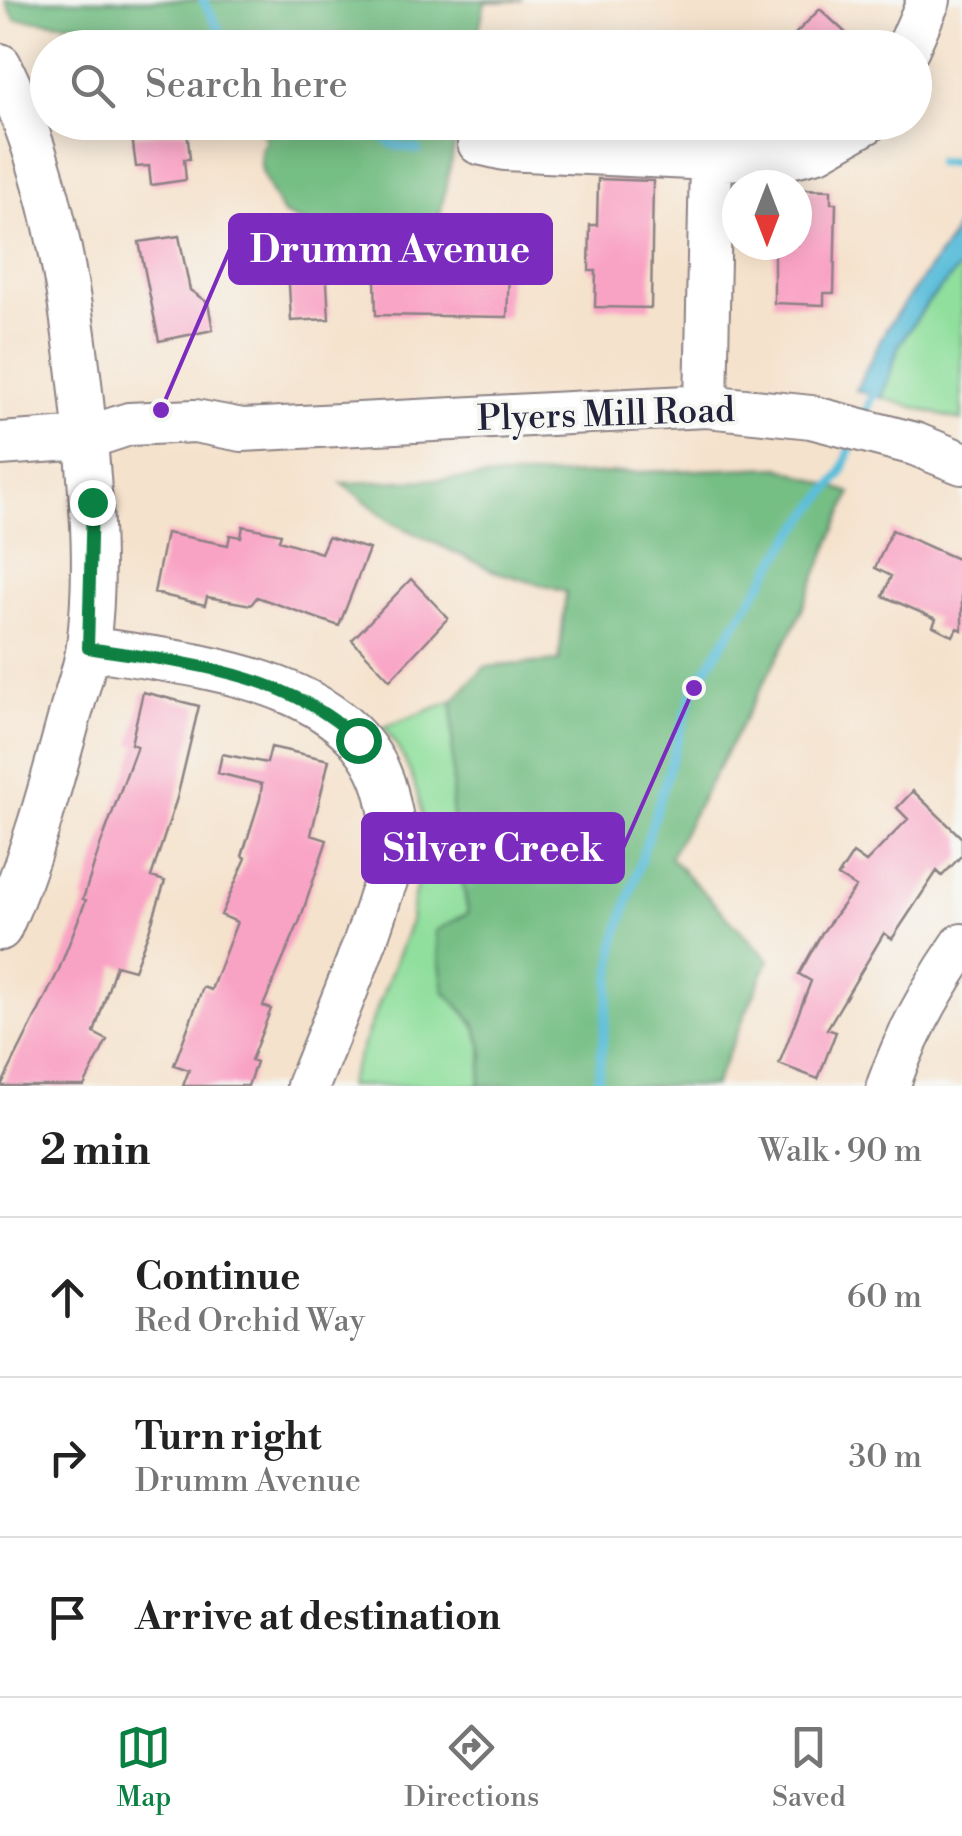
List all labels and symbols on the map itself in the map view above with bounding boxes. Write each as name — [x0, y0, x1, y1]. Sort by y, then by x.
north arrow — [722, 170, 812, 260]
callout: Drumm Avenue — [230, 215, 551, 283]
text: Drumm Avenue — [250, 227, 530, 274]
street label: Plyers Mill Road — [476, 389, 736, 441]
route end — [70, 480, 116, 526]
route start — [336, 718, 382, 764]
callout: Silver Creek — [363, 814, 623, 882]
text: Silver Creek — [383, 826, 604, 873]

